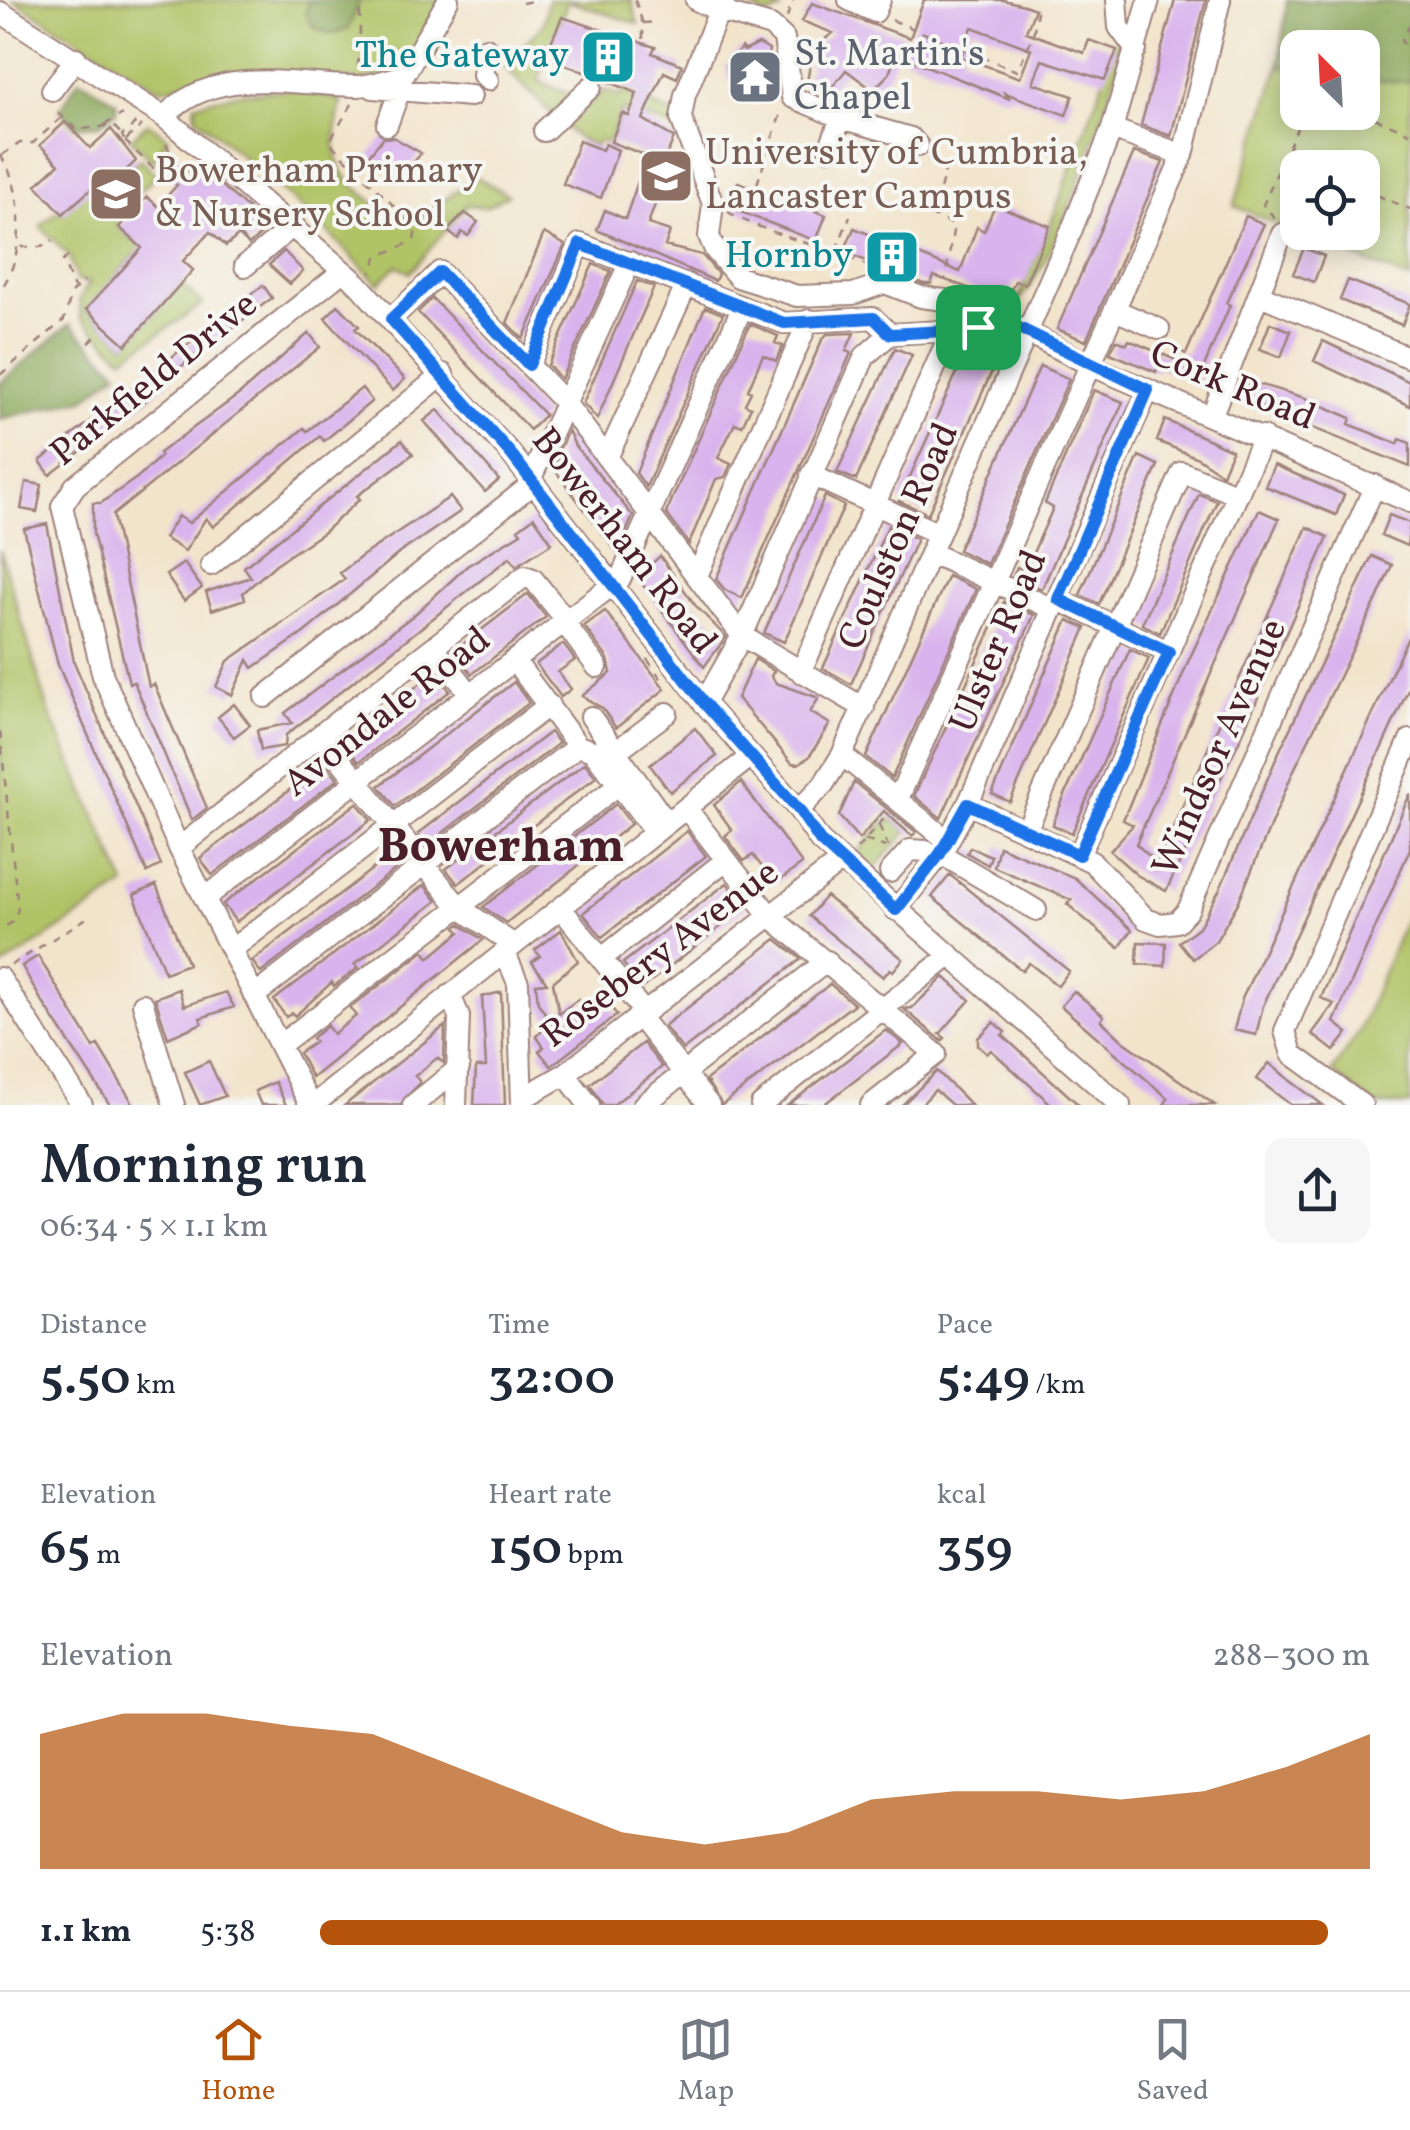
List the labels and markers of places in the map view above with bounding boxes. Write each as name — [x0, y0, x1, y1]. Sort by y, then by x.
building icon: The Gateway — [578, 27, 638, 87]
place label: St. Martin's Chapel — [794, 29, 984, 126]
place label: The Gateway — [355, 31, 569, 84]
temple icon: St. Martin's Chapel — [725, 47, 785, 107]
place label: University of Cumbria, Lancaster Campus — [705, 128, 1088, 225]
place label: Bowerham Primary & Nursery School — [155, 146, 483, 243]
school or university icon: University of Cumbria, Lancaster Campus — [636, 146, 696, 206]
school or university icon: Bowerham Primary & Nursery School — [86, 164, 146, 224]
building icon: Hornby — [862, 227, 922, 287]
place label: Hornby — [725, 231, 853, 284]
pin — [936, 285, 1021, 370]

